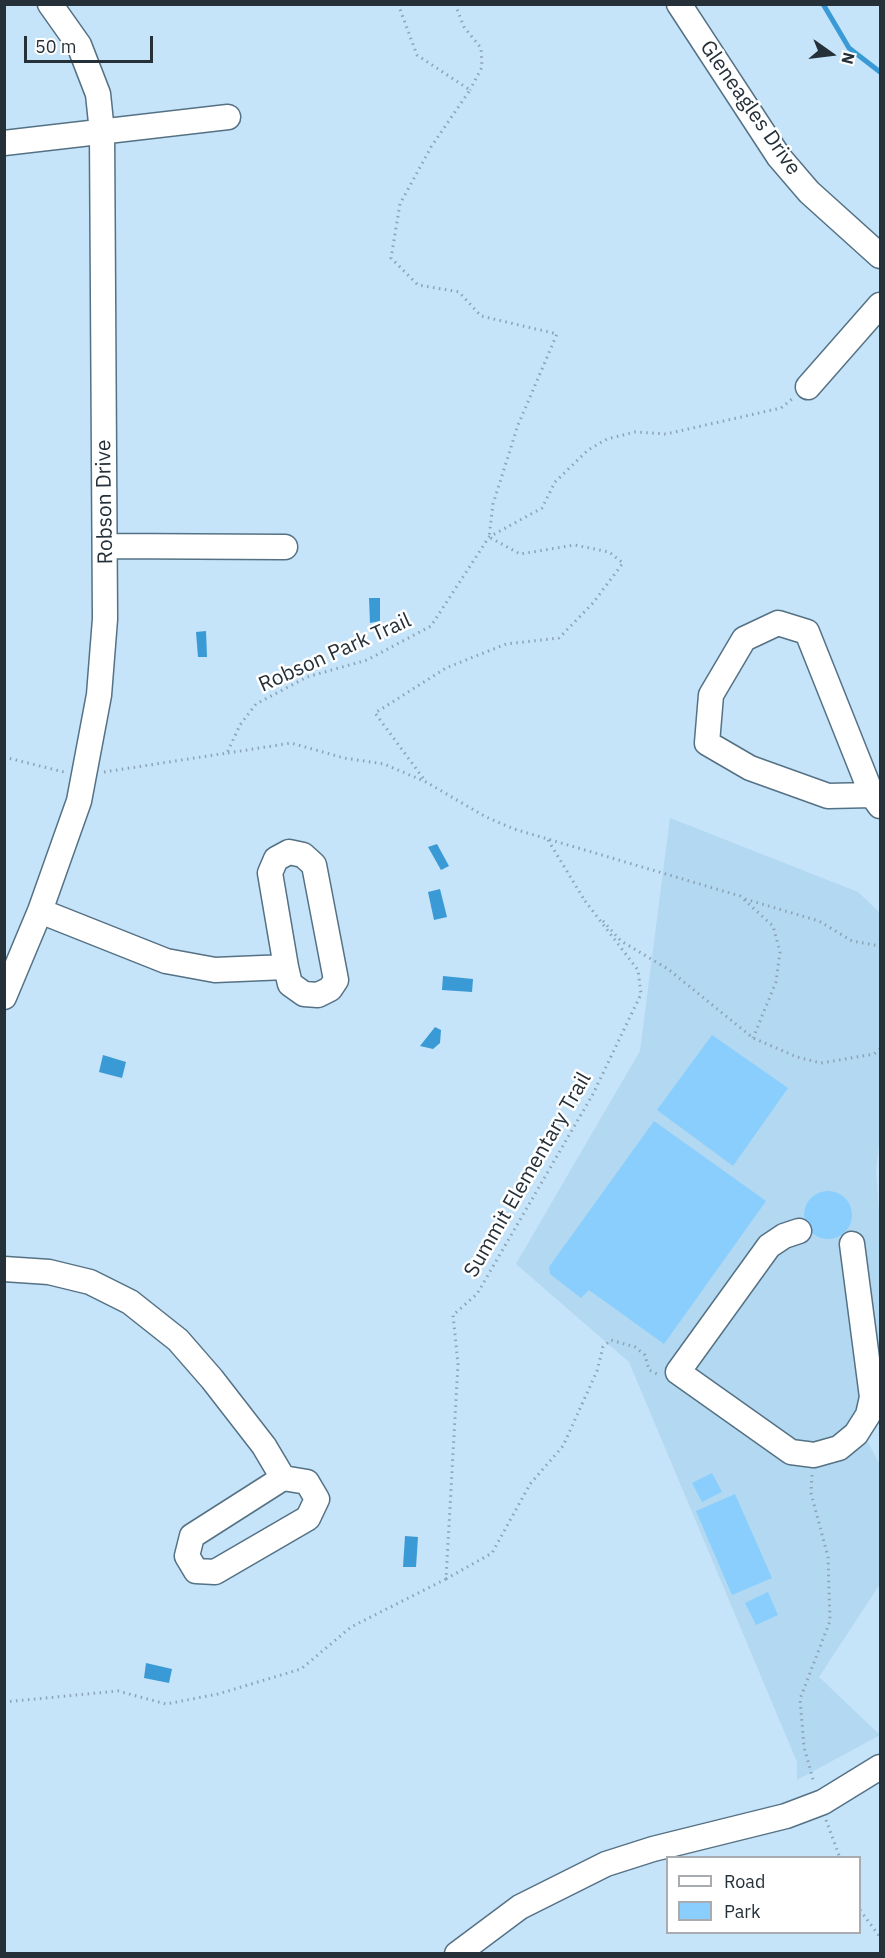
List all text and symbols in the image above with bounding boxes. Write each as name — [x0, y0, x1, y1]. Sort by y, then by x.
scale bar — [27, 24, 156, 62]
north arrow — [801, 24, 861, 84]
text: 50 m — [35, 35, 77, 58]
street label: Gleneagles Drive — [694, 36, 806, 180]
text: N — [837, 50, 860, 66]
street label: Robson Drive — [91, 439, 119, 565]
street label: Robson Park Trail — [255, 608, 415, 698]
street label: Summit Elementary Trail — [459, 1068, 597, 1282]
legend — [666, 1856, 861, 1934]
text: Road — [724, 1870, 765, 1893]
text: Park — [724, 1900, 760, 1923]

